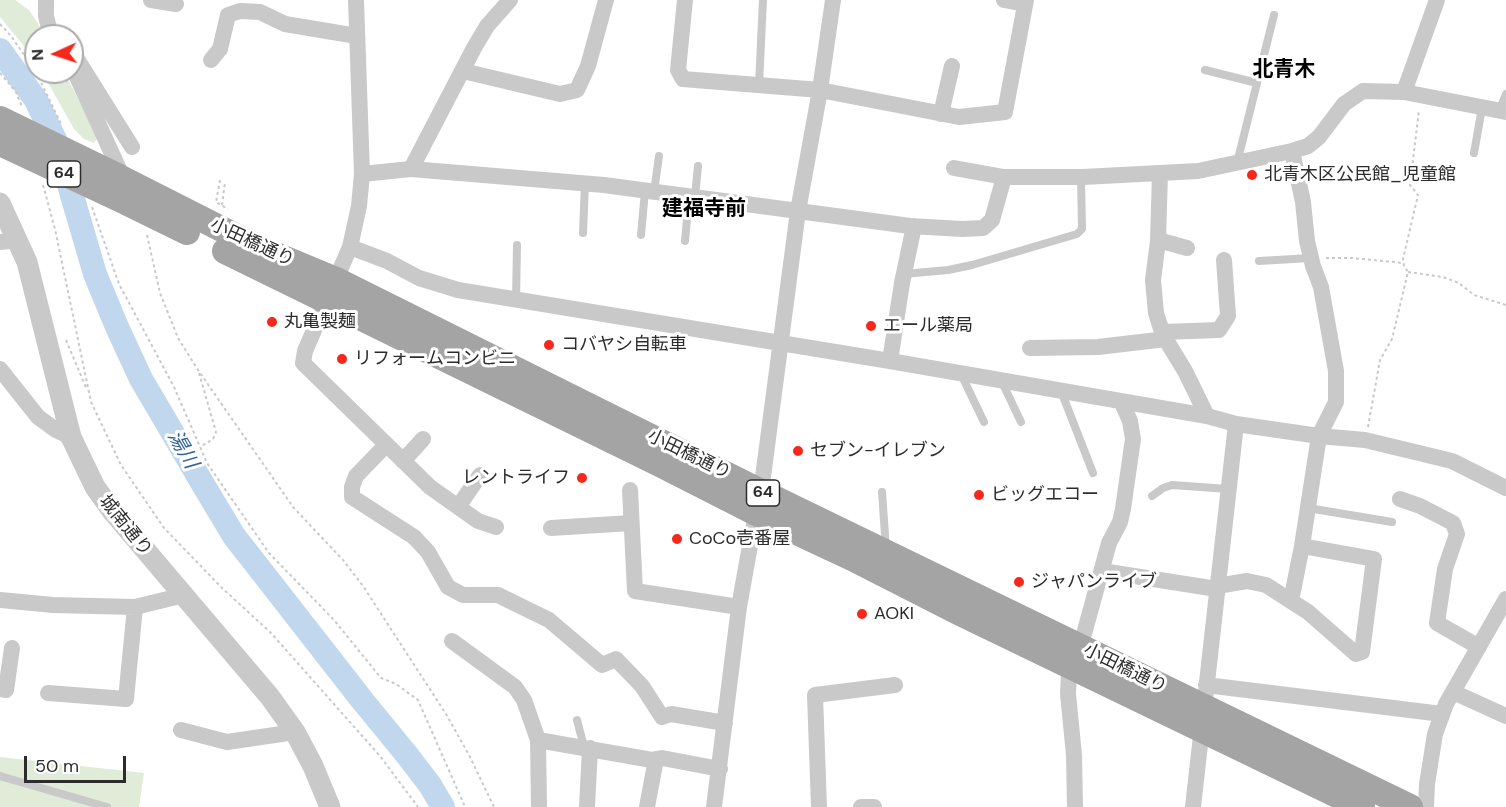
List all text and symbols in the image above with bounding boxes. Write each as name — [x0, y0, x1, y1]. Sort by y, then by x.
north arrow — [24, 24, 84, 84]
text: N — [27, 48, 48, 61]
district label: 北青木 — [1253, 57, 1315, 83]
road number: 64 — [48, 161, 80, 187]
place label: 北青木区公民館_児童館 — [1264, 164, 1456, 186]
marker: 北青木区公民館_児童館 — [1245, 168, 1259, 182]
district label: 建福寺前 — [662, 196, 746, 222]
street label: 小田橋通り — [207, 214, 297, 272]
place label: 丸亀製麺 — [284, 311, 356, 333]
marker: 丸亀製麺 — [265, 315, 279, 329]
place label: エール薬局 — [883, 315, 973, 337]
marker: エール薬局 — [864, 319, 878, 333]
place label: コバヤシ自転車 — [561, 334, 687, 356]
marker: コバヤシ自転車 — [542, 338, 556, 352]
place label: リフォームコンビニ — [354, 348, 516, 370]
marker: リフォームコンビニ — [335, 352, 349, 366]
street label: 小田橋通り — [644, 426, 734, 484]
water label: 湯川 — [162, 427, 202, 473]
place label: セブン-イレブン — [810, 440, 946, 462]
marker: セブン-イレブン — [791, 444, 805, 458]
place label: レントライフ — [462, 467, 570, 489]
marker: レントライフ — [575, 471, 589, 485]
road number: 64 — [746, 480, 780, 506]
place label: ビッグエコー — [991, 484, 1099, 506]
marker: ビッグエコー — [972, 488, 986, 502]
street label: 城南通り — [94, 491, 156, 561]
place label: CoCo壱番屋 — [689, 528, 790, 550]
marker: CoCo壱番屋 — [670, 532, 684, 546]
place label: ジャパンライブ — [1031, 571, 1157, 593]
marker: ジャパンライブ — [1012, 575, 1026, 589]
place label: AOKI — [874, 603, 914, 625]
marker: AOKI — [855, 607, 869, 621]
street label: 小田橋通り — [1080, 640, 1170, 698]
scale bar — [27, 744, 129, 782]
text: 50 m — [35, 754, 79, 778]

